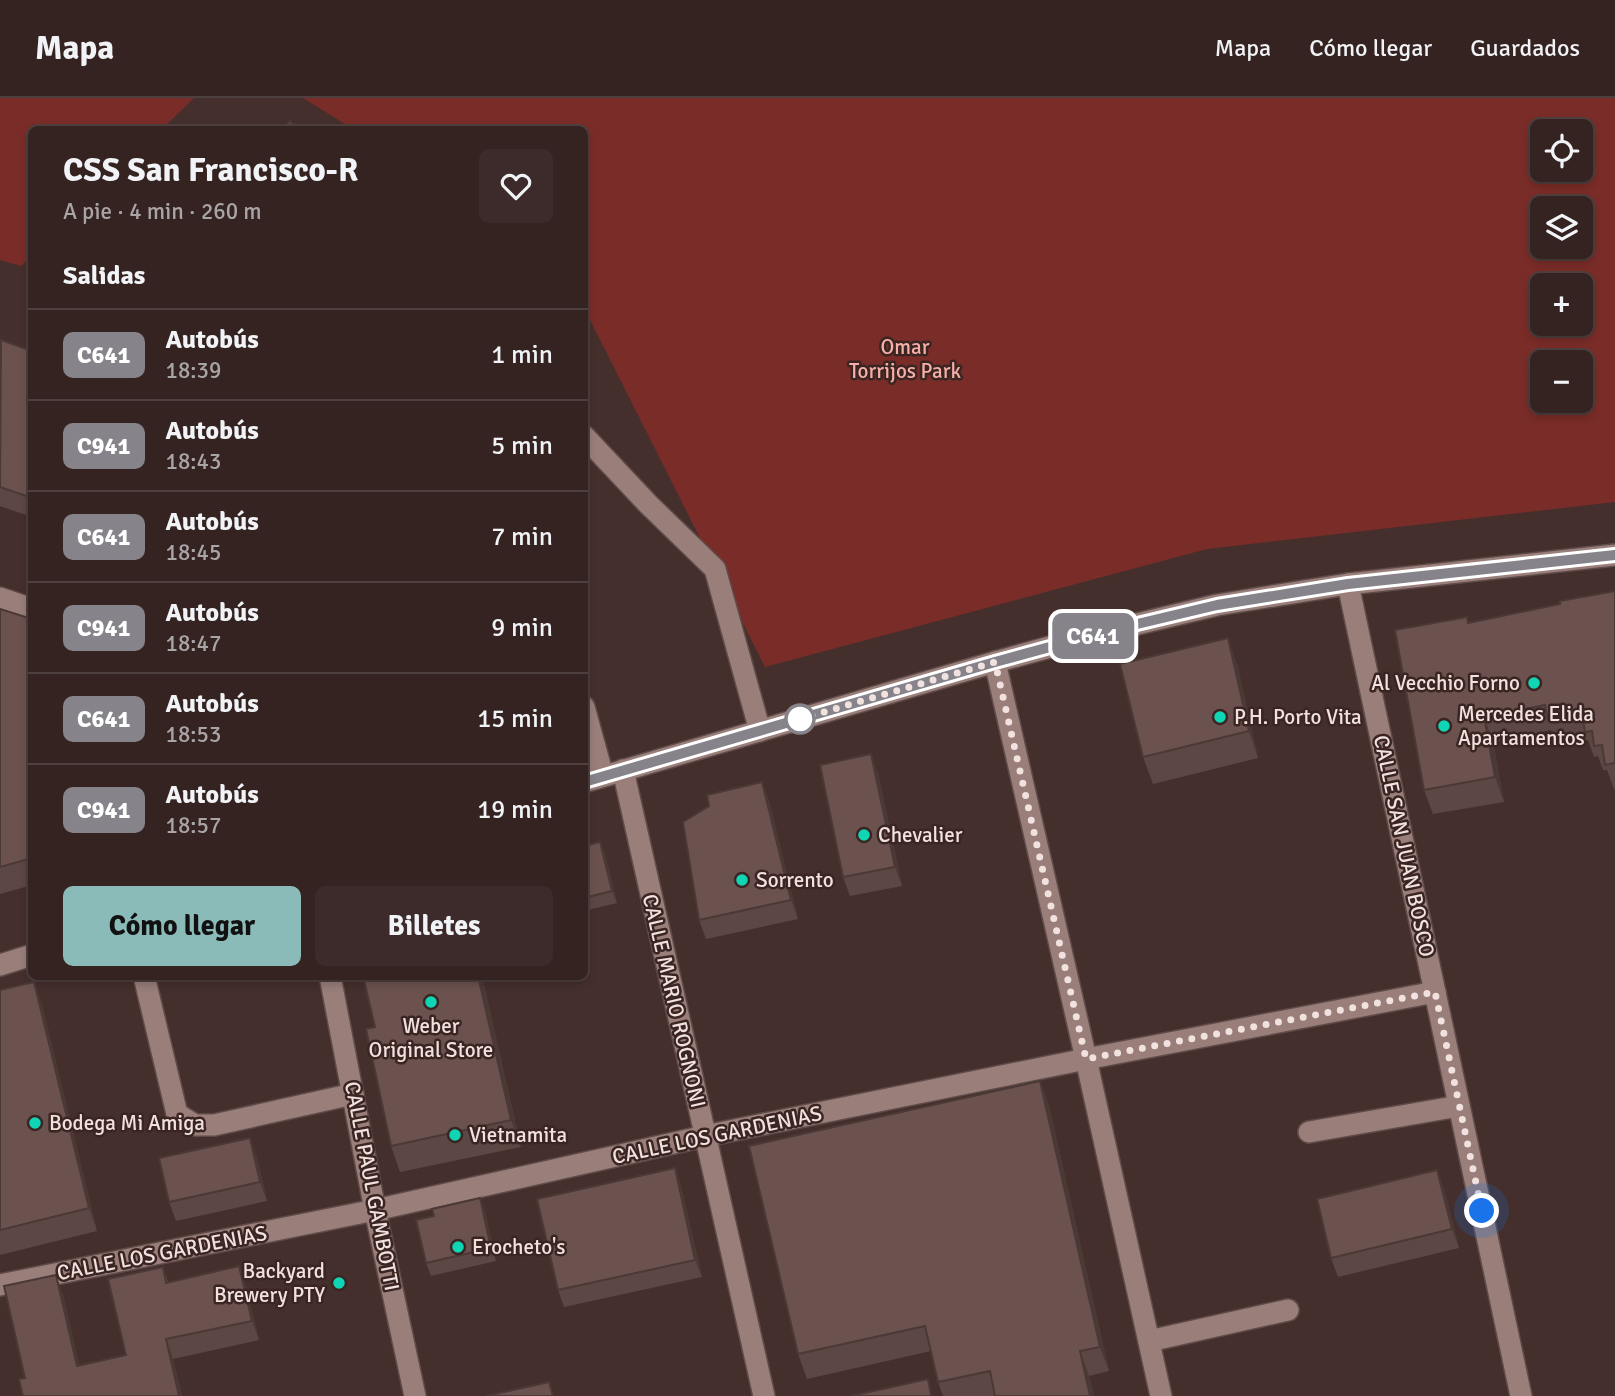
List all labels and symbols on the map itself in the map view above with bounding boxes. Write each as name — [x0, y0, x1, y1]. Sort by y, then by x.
park label: Omar Torrijos Park — [849, 334, 961, 384]
line badge: C641 — [1044, 613, 1142, 659]
place label: Al Vecchio Forno — [1371, 670, 1520, 696]
marker: Al Vecchio Forno — [1526, 675, 1542, 691]
place label: Mercedes Elida Apartamentos — [1458, 701, 1594, 751]
unlabelled marker — [785, 704, 815, 734]
place label: P.H. Porto Vita — [1234, 704, 1362, 730]
marker: P.H. Porto Vita — [1212, 709, 1228, 725]
marker: Mercedes Elida Apartamentos — [1436, 718, 1452, 734]
street label: CALLE SAN JUAN BOSCO — [1368, 733, 1440, 959]
place label: Chevalier — [878, 822, 963, 848]
marker: Chevalier — [856, 827, 872, 843]
place label: Sorrento — [756, 867, 834, 893]
marker: Sorrento — [734, 872, 750, 888]
street label: CALLE MARIO ROGNONI — [637, 892, 711, 1110]
marker: Weber Original Store — [423, 994, 439, 1010]
place label: Weber Original Store — [369, 1013, 493, 1063]
street label: CALLE PAUL GAMBOTTI — [339, 1079, 405, 1293]
street label: CALLE LOS GARDENIAS — [610, 1100, 824, 1170]
place label: Bodega Mi Amiga — [49, 1110, 205, 1136]
marker: Bodega Mi Amiga — [27, 1115, 43, 1131]
place label: Vietnamita — [469, 1122, 567, 1148]
marker: Vietnamita — [447, 1127, 463, 1143]
your location — [1464, 1193, 1499, 1228]
street label: CALLE LOS GARDENIAS — [55, 1220, 269, 1286]
place label: Erocheto's — [472, 1234, 566, 1260]
marker: Erocheto's — [450, 1239, 466, 1255]
place label: Backyard Brewery PTY — [214, 1258, 325, 1308]
marker: Backyard Brewery PTY — [331, 1275, 347, 1291]

